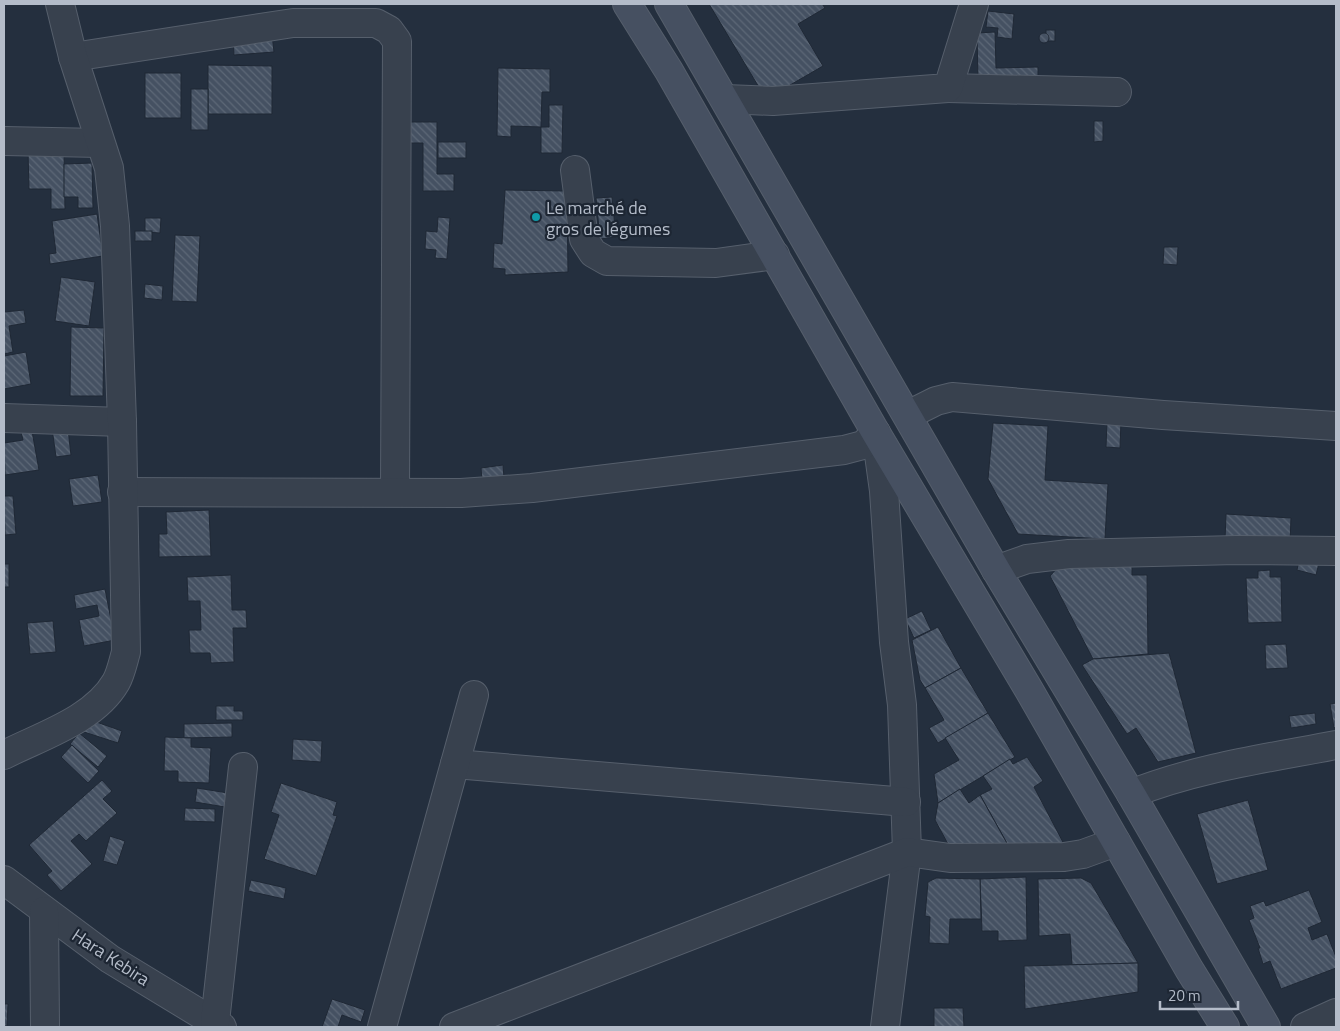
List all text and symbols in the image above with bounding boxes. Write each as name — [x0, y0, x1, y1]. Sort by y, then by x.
place label: Le marché de gros de légumes — [546, 194, 670, 242]
marker: Le marché de gros de légumes — [530, 211, 542, 223]
street label: Hara Kebira — [67, 922, 155, 992]
scale bar — [1160, 978, 1238, 1010]
text: 20 m — [1168, 984, 1201, 1007]

